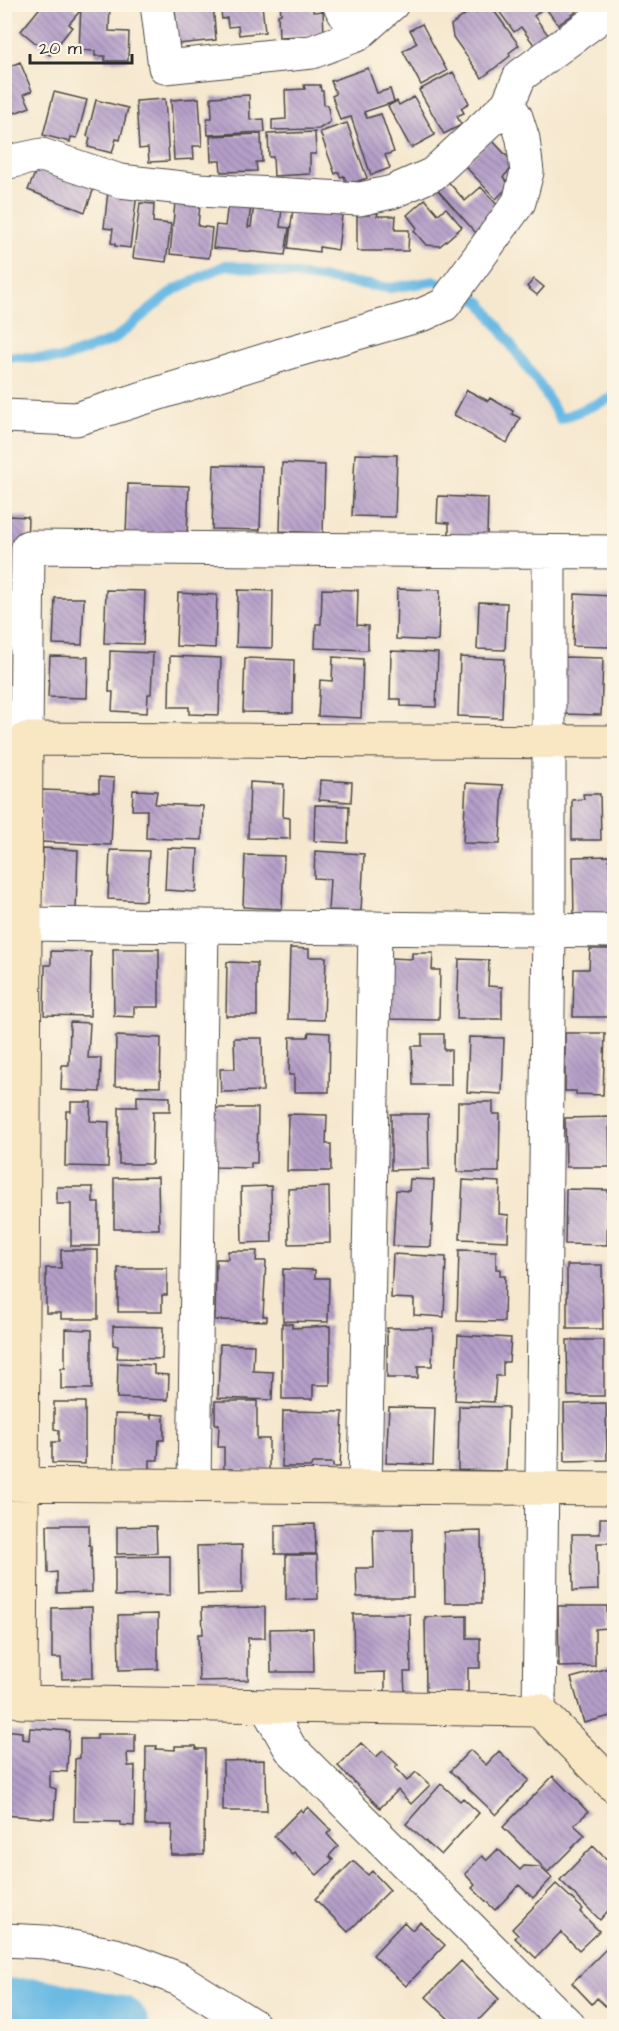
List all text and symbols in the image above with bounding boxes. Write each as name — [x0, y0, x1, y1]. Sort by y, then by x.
scale bar — [30, 27, 132, 65]
text: 20 m — [39, 36, 82, 61]

